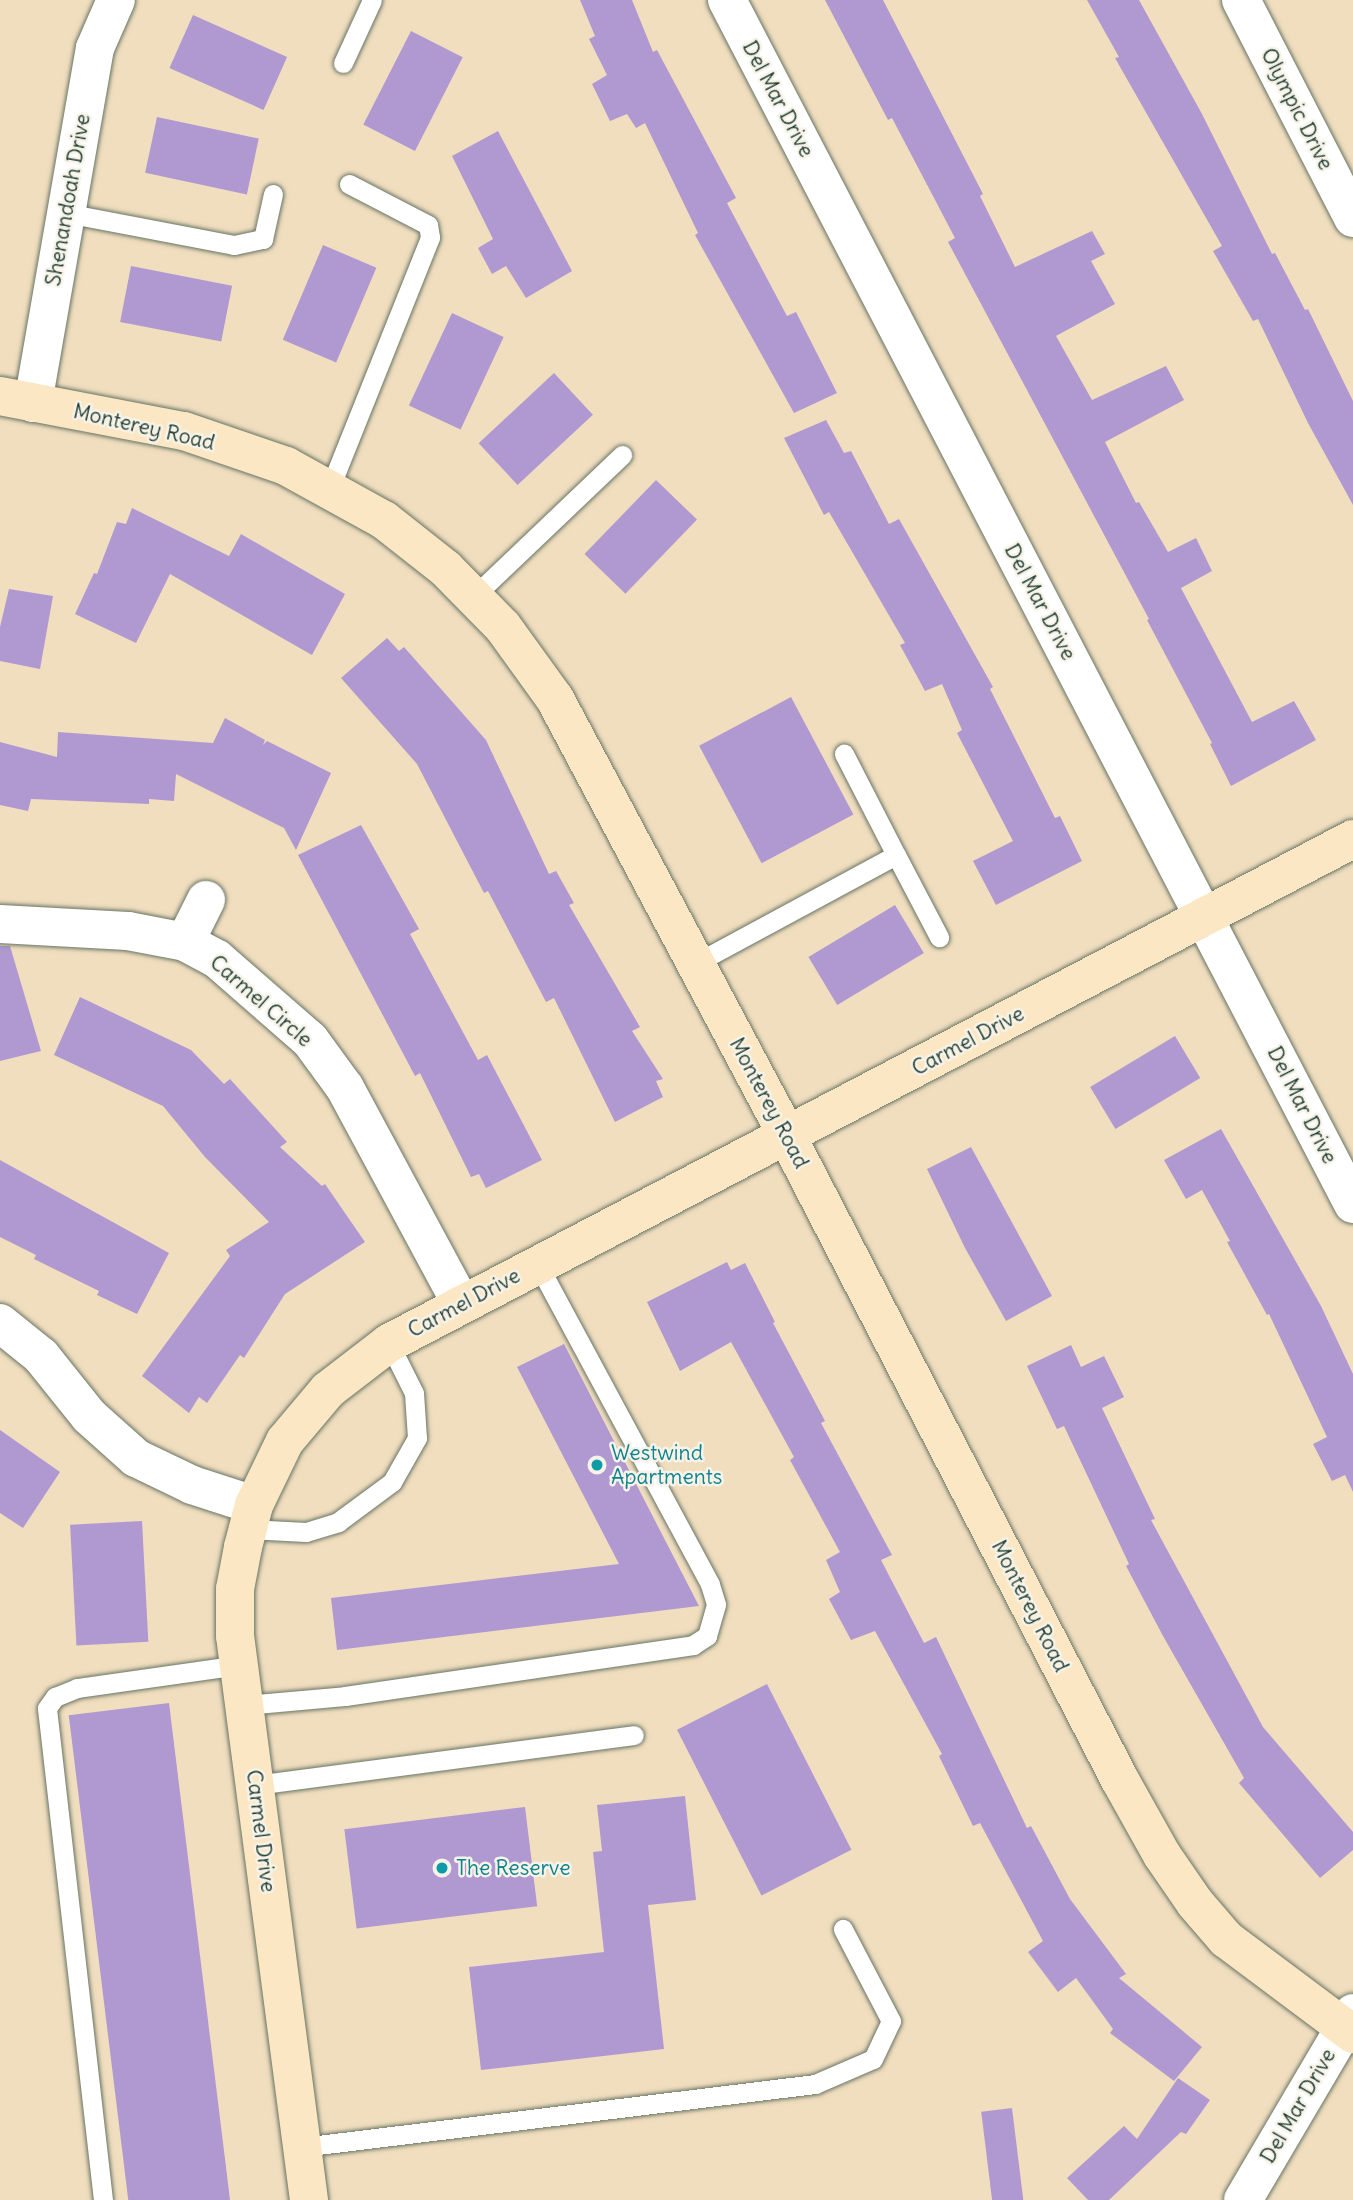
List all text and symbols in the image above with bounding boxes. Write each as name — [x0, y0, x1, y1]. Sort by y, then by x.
street label: Del Mar Drive — [737, 37, 819, 161]
street label: Olympic Drive — [1256, 44, 1338, 174]
street label: Shenandoah Drive — [40, 112, 96, 288]
street label: Monterey Road — [71, 399, 217, 455]
street label: Del Mar Drive — [999, 540, 1081, 664]
street label: Carmel Circle — [205, 950, 317, 1052]
street label: Carmel Drive — [908, 1001, 1028, 1081]
street label: Monterey Road — [724, 1033, 814, 1173]
street label: Del Mar Drive — [1262, 1042, 1342, 1168]
street label: Carmel Drive — [404, 1263, 524, 1343]
place label: Westwind Apartments — [611, 1440, 722, 1490]
marker: Westwind Apartments — [589, 1457, 605, 1473]
street label: Monterey Road — [986, 1536, 1074, 1676]
street label: Carmel Drive — [241, 1768, 281, 1894]
place label: The Reserve — [456, 1855, 571, 1881]
marker: The Reserve — [434, 1860, 450, 1876]
street label: Del Mar Drive — [1255, 2044, 1341, 2168]

